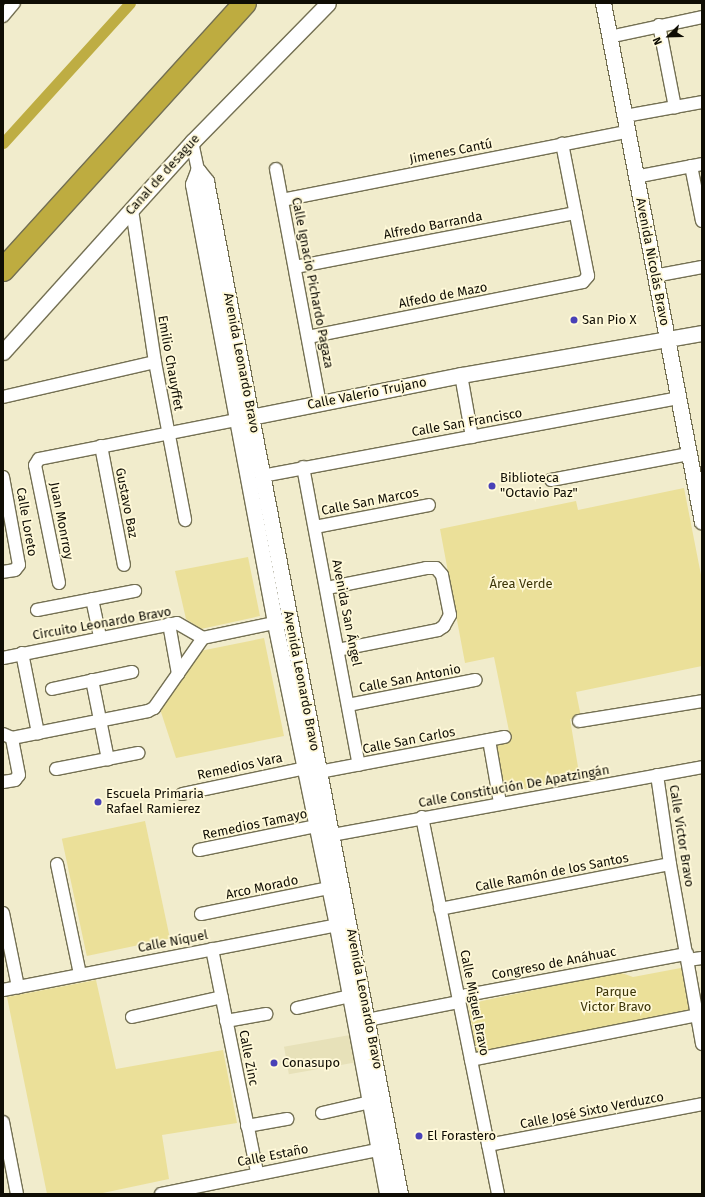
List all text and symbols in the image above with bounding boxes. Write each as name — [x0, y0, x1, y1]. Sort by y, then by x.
north arrow — [649, 16, 689, 56]
text: N — [650, 35, 665, 47]
street label: Canal de desague — [123, 131, 203, 219]
street label: Jimenes Cantú — [408, 136, 494, 168]
street label: Calle Ignacio Pichardo Pagaza — [288, 196, 336, 370]
street label: Avenida Nicolás Bravo — [632, 197, 672, 327]
street label: Alfredo Barranda — [382, 209, 484, 243]
street label: Alfedo de Mazo — [397, 280, 489, 312]
street label: Avenida Leonardo Bravo — [220, 291, 262, 435]
place label: San Pio X — [582, 312, 636, 328]
street label: Emilio Chauyffet — [154, 314, 186, 412]
marker: San Pio X — [569, 315, 579, 325]
street label: Calle Valerio Trujano — [306, 375, 428, 413]
street label: Calle San Francisco — [410, 406, 524, 440]
street label: Gustavo Baz — [112, 466, 140, 540]
place label: Biblioteca "Octavio Paz" — [500, 471, 578, 502]
street label: Juan Monrroy — [46, 481, 76, 561]
marker: Biblioteca "Octavio Paz" — [487, 481, 497, 491]
street label: Calle San Marcos — [320, 485, 420, 519]
street label: Calle Loreto — [12, 486, 40, 558]
street label: Avenida San Ángel — [328, 558, 364, 668]
park label: Área Verde — [489, 576, 553, 592]
street label: Circuito Leonardo Bravo — [31, 604, 173, 644]
street label: Avenida Leonardo Bravo — [280, 609, 322, 753]
street label: Calle San Antonio — [358, 661, 462, 697]
street label: Calle San Carlos — [361, 724, 457, 758]
street label: Remedios Vara — [196, 750, 284, 784]
street label: Calle Constitución De Apatzingán — [417, 763, 611, 811]
street label: Calle Víctor Bravo — [665, 784, 697, 888]
place label: Escuela Primaria Rafael Ramierez — [106, 787, 204, 818]
marker: Escuela Primaria Rafael Ramierez — [93, 797, 103, 807]
street label: Remedios Tamayo — [201, 806, 309, 844]
street label: Calle Ramón de los Santos — [474, 850, 630, 896]
street label: Arco Morado — [224, 873, 300, 903]
street label: Avenida Leonardo Bravo — [343, 927, 385, 1071]
street label: Calle Níquel — [137, 928, 209, 956]
street label: Congreso de Anáhuac — [490, 944, 618, 984]
street label: Calle Miguel Bravo — [456, 949, 492, 1057]
park label: Parque Victor Bravo — [581, 985, 651, 1016]
street label: Calle Zinc — [235, 1029, 261, 1087]
place label: Conasupo — [282, 1055, 340, 1071]
marker: Conasupo — [269, 1058, 279, 1068]
street label: Calle José Sixto Verduzco — [519, 1089, 665, 1133]
place label: El Forastero — [427, 1128, 496, 1144]
marker: El Forastero — [414, 1131, 424, 1141]
street label: Calle Estaño — [236, 1141, 310, 1171]

